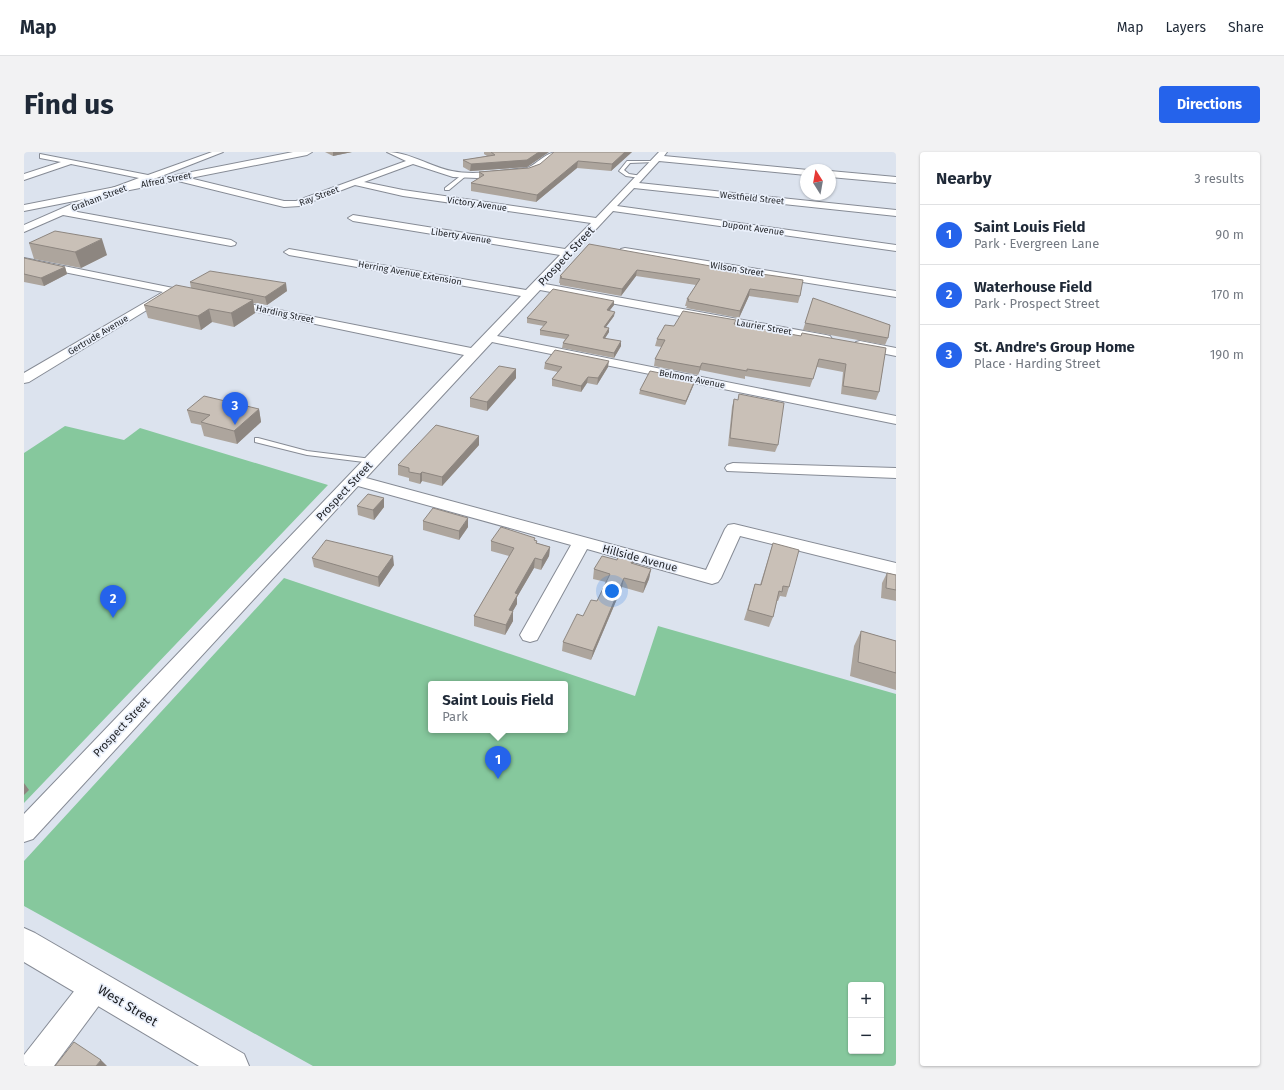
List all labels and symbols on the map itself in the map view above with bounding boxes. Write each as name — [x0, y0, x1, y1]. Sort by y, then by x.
north arrow — [800, 164, 836, 200]
street label: Alfred Street — [140, 170, 193, 190]
street label: Graham Street — [70, 183, 129, 213]
street label: Ray Street — [298, 184, 341, 208]
street label: Westfield Street — [719, 190, 785, 206]
street label: Victory Avenue — [446, 195, 508, 213]
street label: Dupont Avenue — [721, 219, 785, 237]
street label: Prospect Street — [536, 224, 597, 289]
street label: Liberty Avenue — [430, 226, 492, 246]
street label: Herring Avenue Extension — [357, 259, 463, 287]
street label: Wilson Street — [709, 260, 765, 278]
street label: Harding Street — [255, 303, 316, 325]
street label: Gertrude Avenue — [66, 313, 130, 357]
street label: Laurier Street — [736, 317, 793, 337]
street label: Belmont Avenue — [658, 368, 726, 390]
pin: 3 — [222, 392, 248, 425]
street label: Prospect Street — [314, 459, 375, 524]
street label: Hillside Avenue — [601, 542, 679, 575]
your location — [602, 581, 622, 601]
pin: 2 — [100, 585, 126, 618]
street label: Prospect Street — [91, 695, 152, 760]
pin: 1 — [485, 746, 511, 779]
street label: West Street — [95, 982, 161, 1029]

